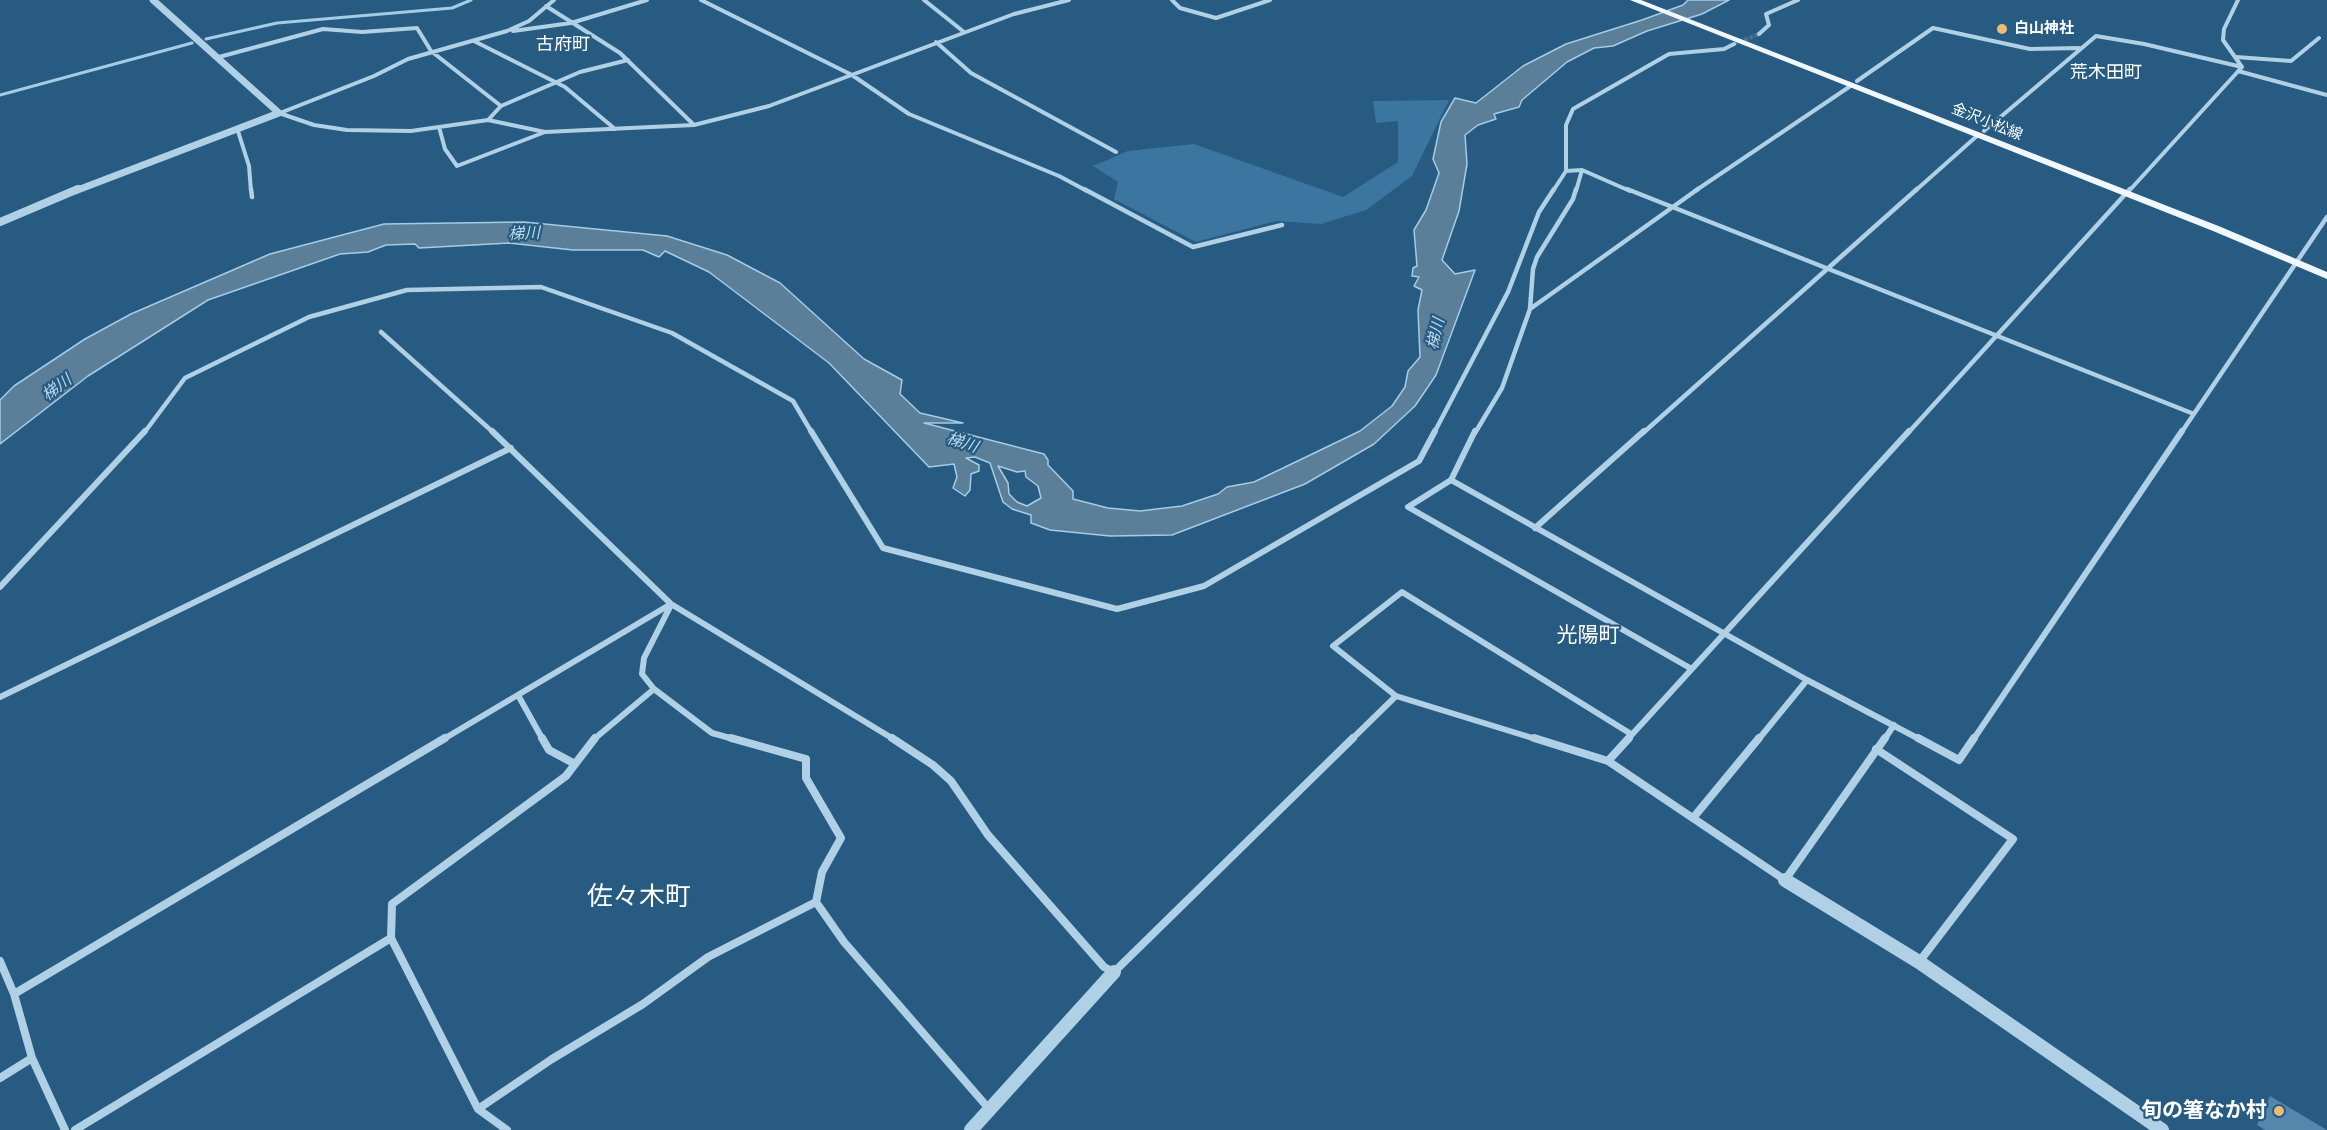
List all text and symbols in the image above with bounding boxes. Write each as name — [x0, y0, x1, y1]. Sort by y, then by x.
place label: 白山神社 — [2014, 20, 2074, 38]
marker: 白山神社 — [1995, 22, 2009, 36]
district label: 古府町 — [536, 34, 590, 56]
district label: 荒木田町 — [2070, 62, 2142, 84]
street label: 金沢小松線 — [1949, 100, 2025, 144]
water label: 梯川 — [508, 224, 540, 244]
water label: 梯川 — [1423, 316, 1449, 352]
water label: 梯川 — [38, 371, 76, 405]
water label: 梯川 — [944, 429, 980, 457]
district label: 光陽町 — [1557, 623, 1619, 649]
district label: 佐々木町 — [587, 882, 691, 914]
place label: 旬の箸なか村 — [2141, 1098, 2267, 1124]
marker: 旬の箸なか村 — [2272, 1104, 2286, 1118]

